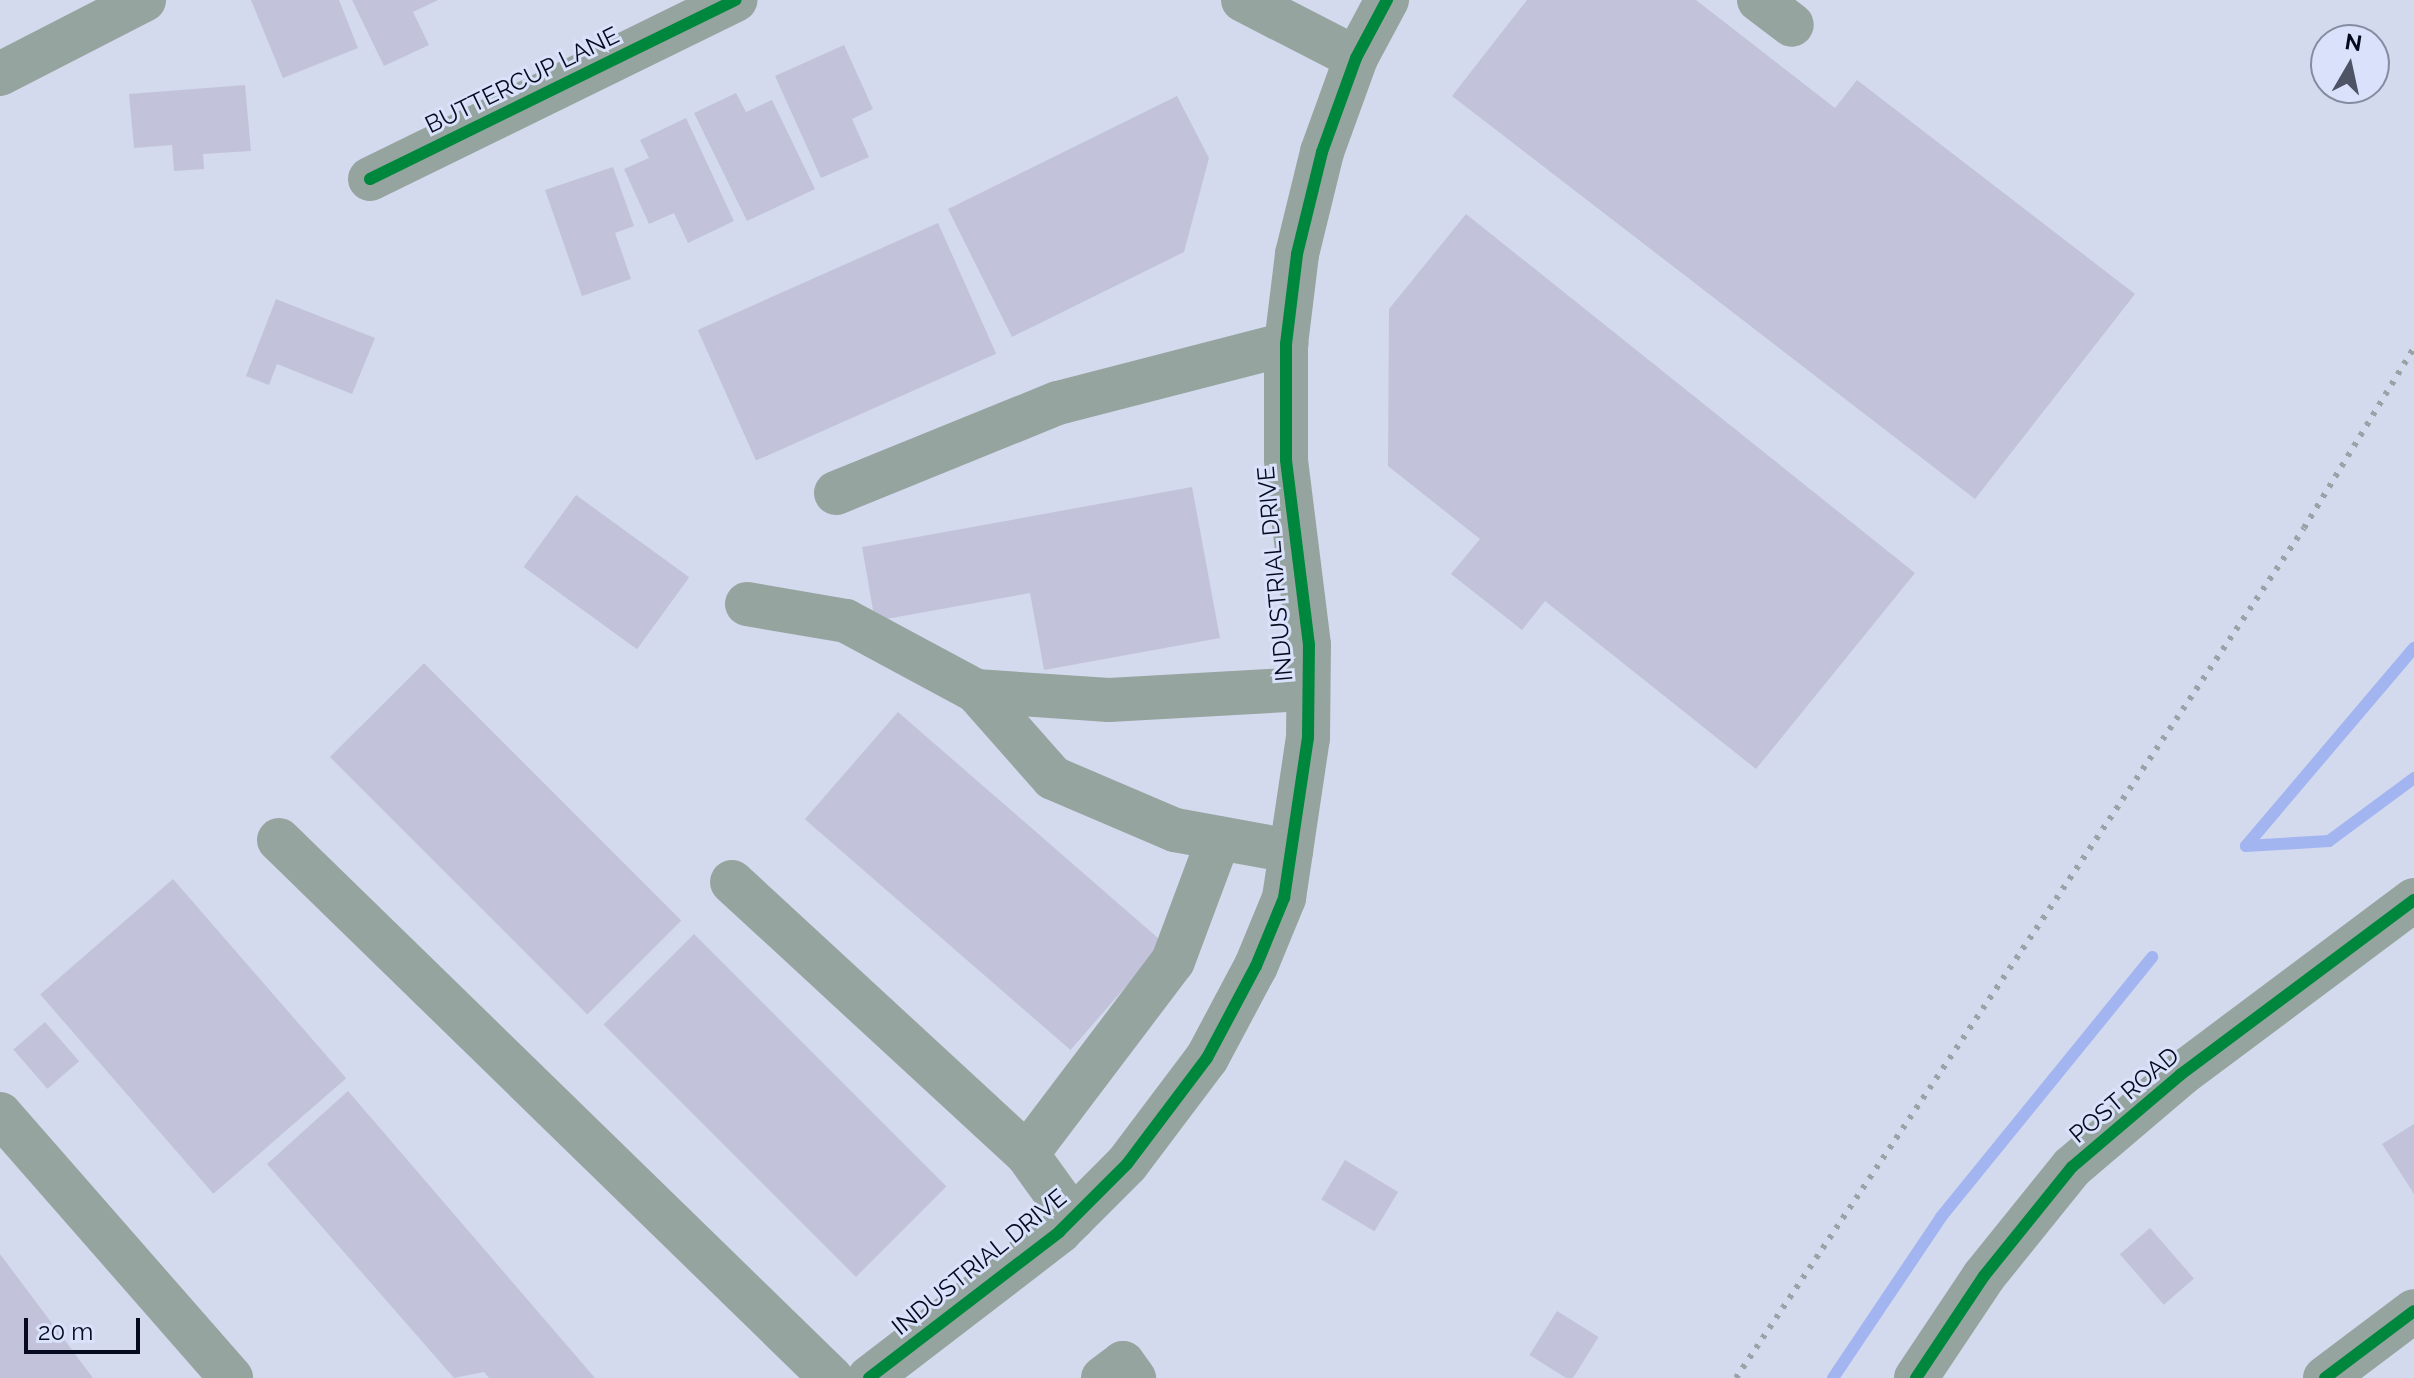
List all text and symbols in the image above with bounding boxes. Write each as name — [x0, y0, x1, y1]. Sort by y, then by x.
street label: BUTTERCUP LANE — [420, 20, 624, 140]
north arrow — [2310, 24, 2390, 104]
text: N — [2343, 28, 2364, 56]
street label: INDUSTRIAL DRIVE — [1251, 465, 1299, 683]
street label: POST ROAD — [2063, 1041, 2185, 1149]
street label: INDUSTRIAL DRIVE — [886, 1183, 1072, 1341]
scale bar — [28, 1302, 144, 1352]
text: 20 m — [38, 1317, 93, 1346]

